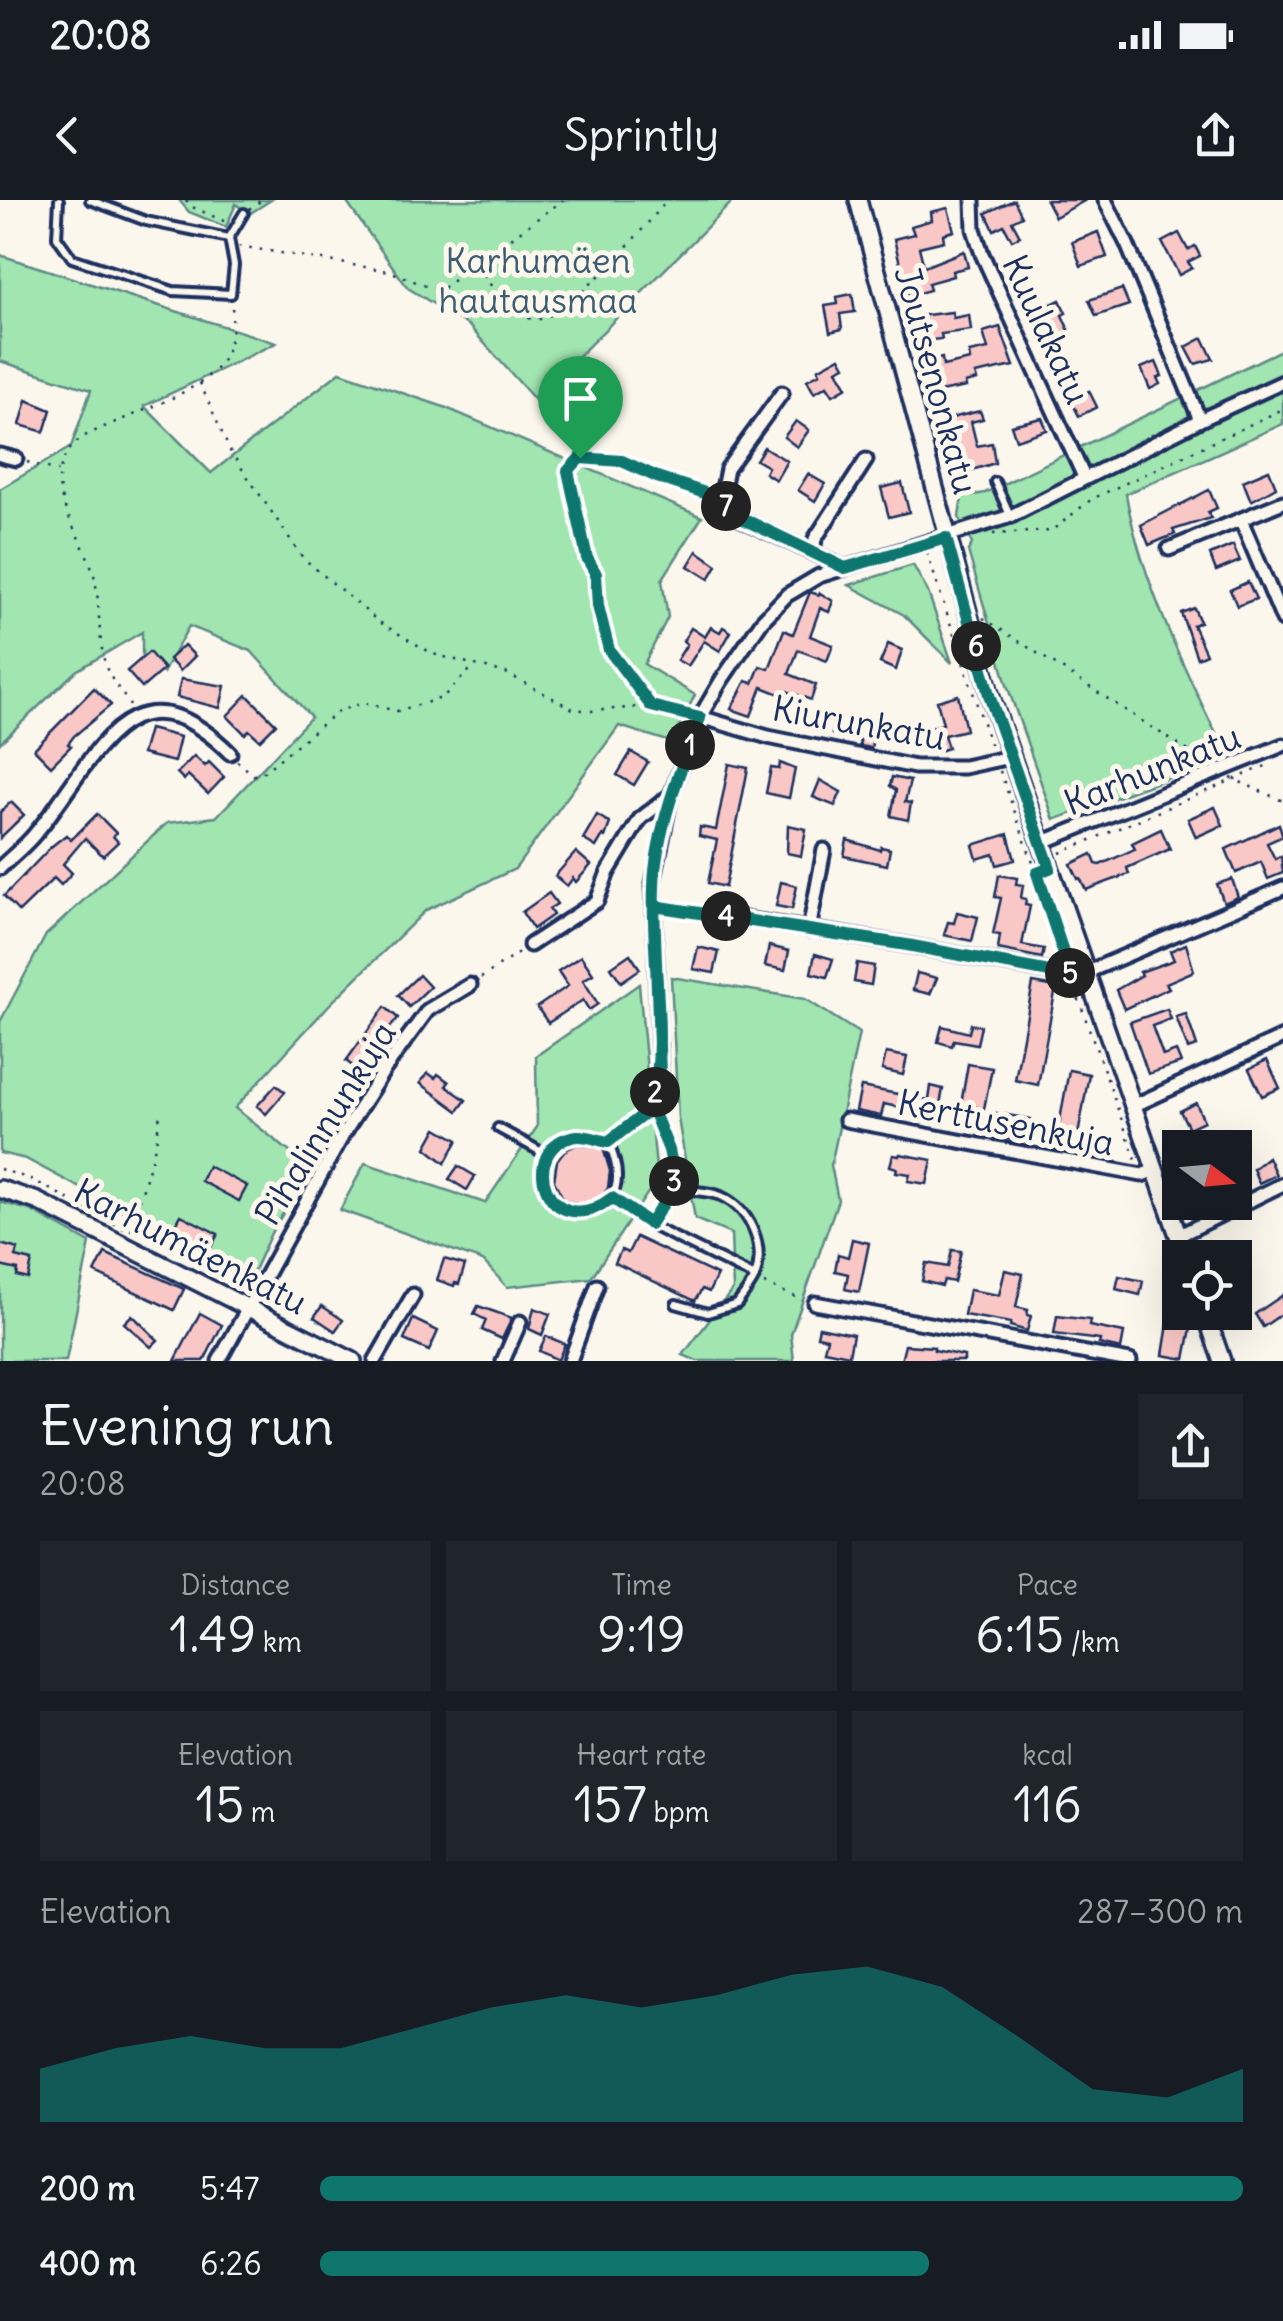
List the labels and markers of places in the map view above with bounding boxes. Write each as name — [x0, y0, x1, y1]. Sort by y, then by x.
pin — [538, 356, 623, 459]
pin: 7 — [701, 481, 751, 531]
pin: 6 — [951, 621, 1001, 671]
pin: 1 — [665, 720, 715, 770]
pin: 4 — [701, 891, 751, 941]
pin: 5 — [1045, 948, 1095, 998]
pin: 2 — [630, 1067, 680, 1117]
pin: 3 — [649, 1156, 699, 1206]

